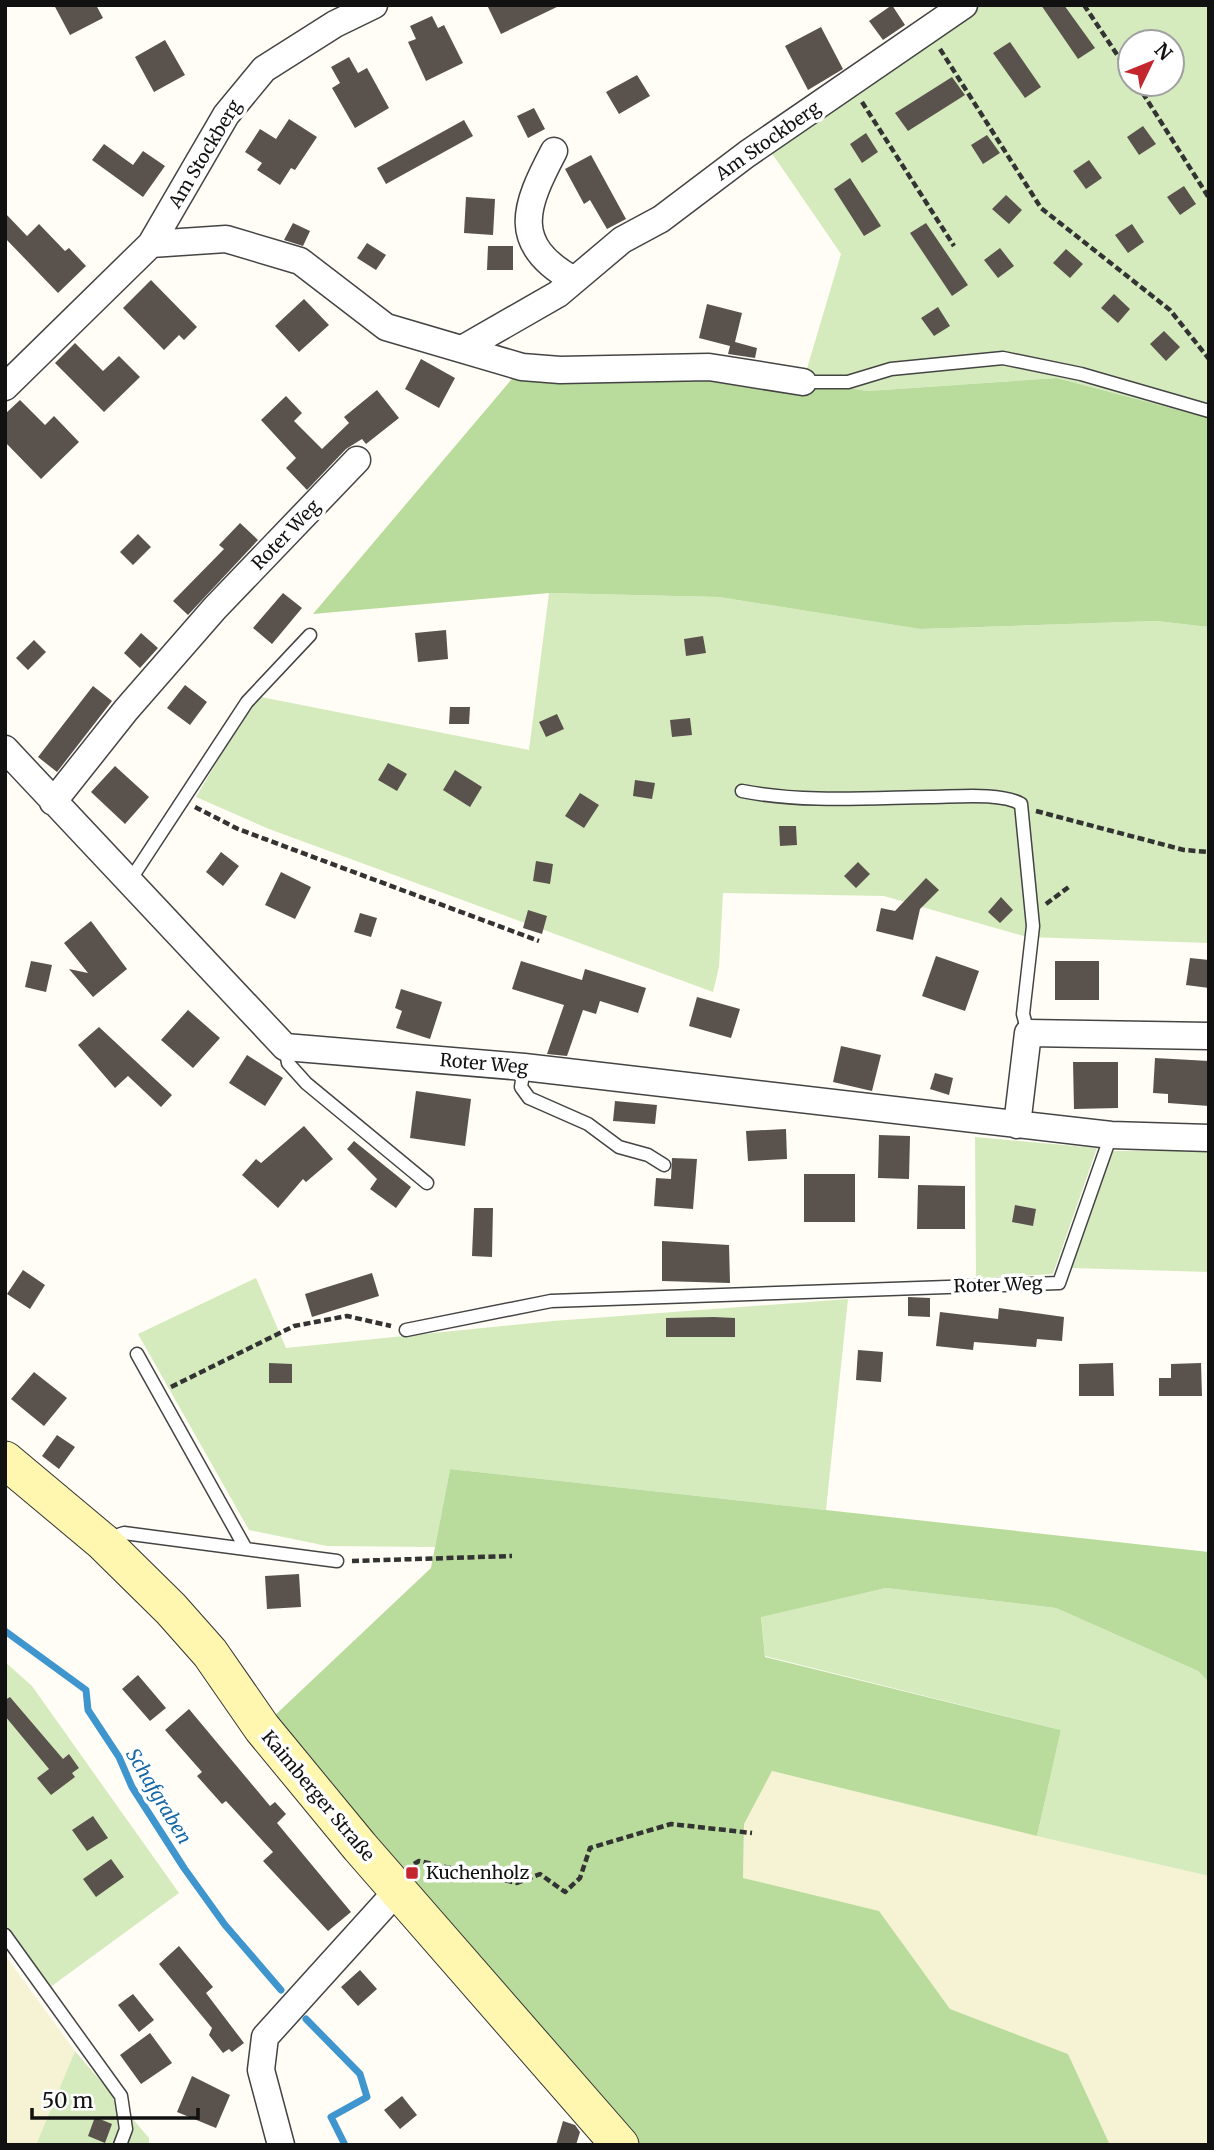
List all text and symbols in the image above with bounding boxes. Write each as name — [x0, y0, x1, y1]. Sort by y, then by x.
north arrow — [1116, 28, 1186, 98]
text: N — [1150, 38, 1177, 65]
street label: Am Stockberg — [163, 95, 246, 213]
street label: Am Stockberg — [710, 96, 824, 186]
street label: Roter Weg — [247, 495, 325, 575]
street label: Roter Weg — [439, 1048, 529, 1079]
street label: Roter Weg — [953, 1271, 1043, 1298]
street label: Kaimberger Straße — [257, 1726, 380, 1866]
water label: Schafgraben — [121, 1744, 197, 1848]
place label: Kuchenholz — [426, 1861, 529, 1884]
marker: Kuchenholz — [404, 1865, 420, 1881]
scale bar — [32, 2076, 198, 2120]
text: 50 m — [42, 2087, 93, 2114]

